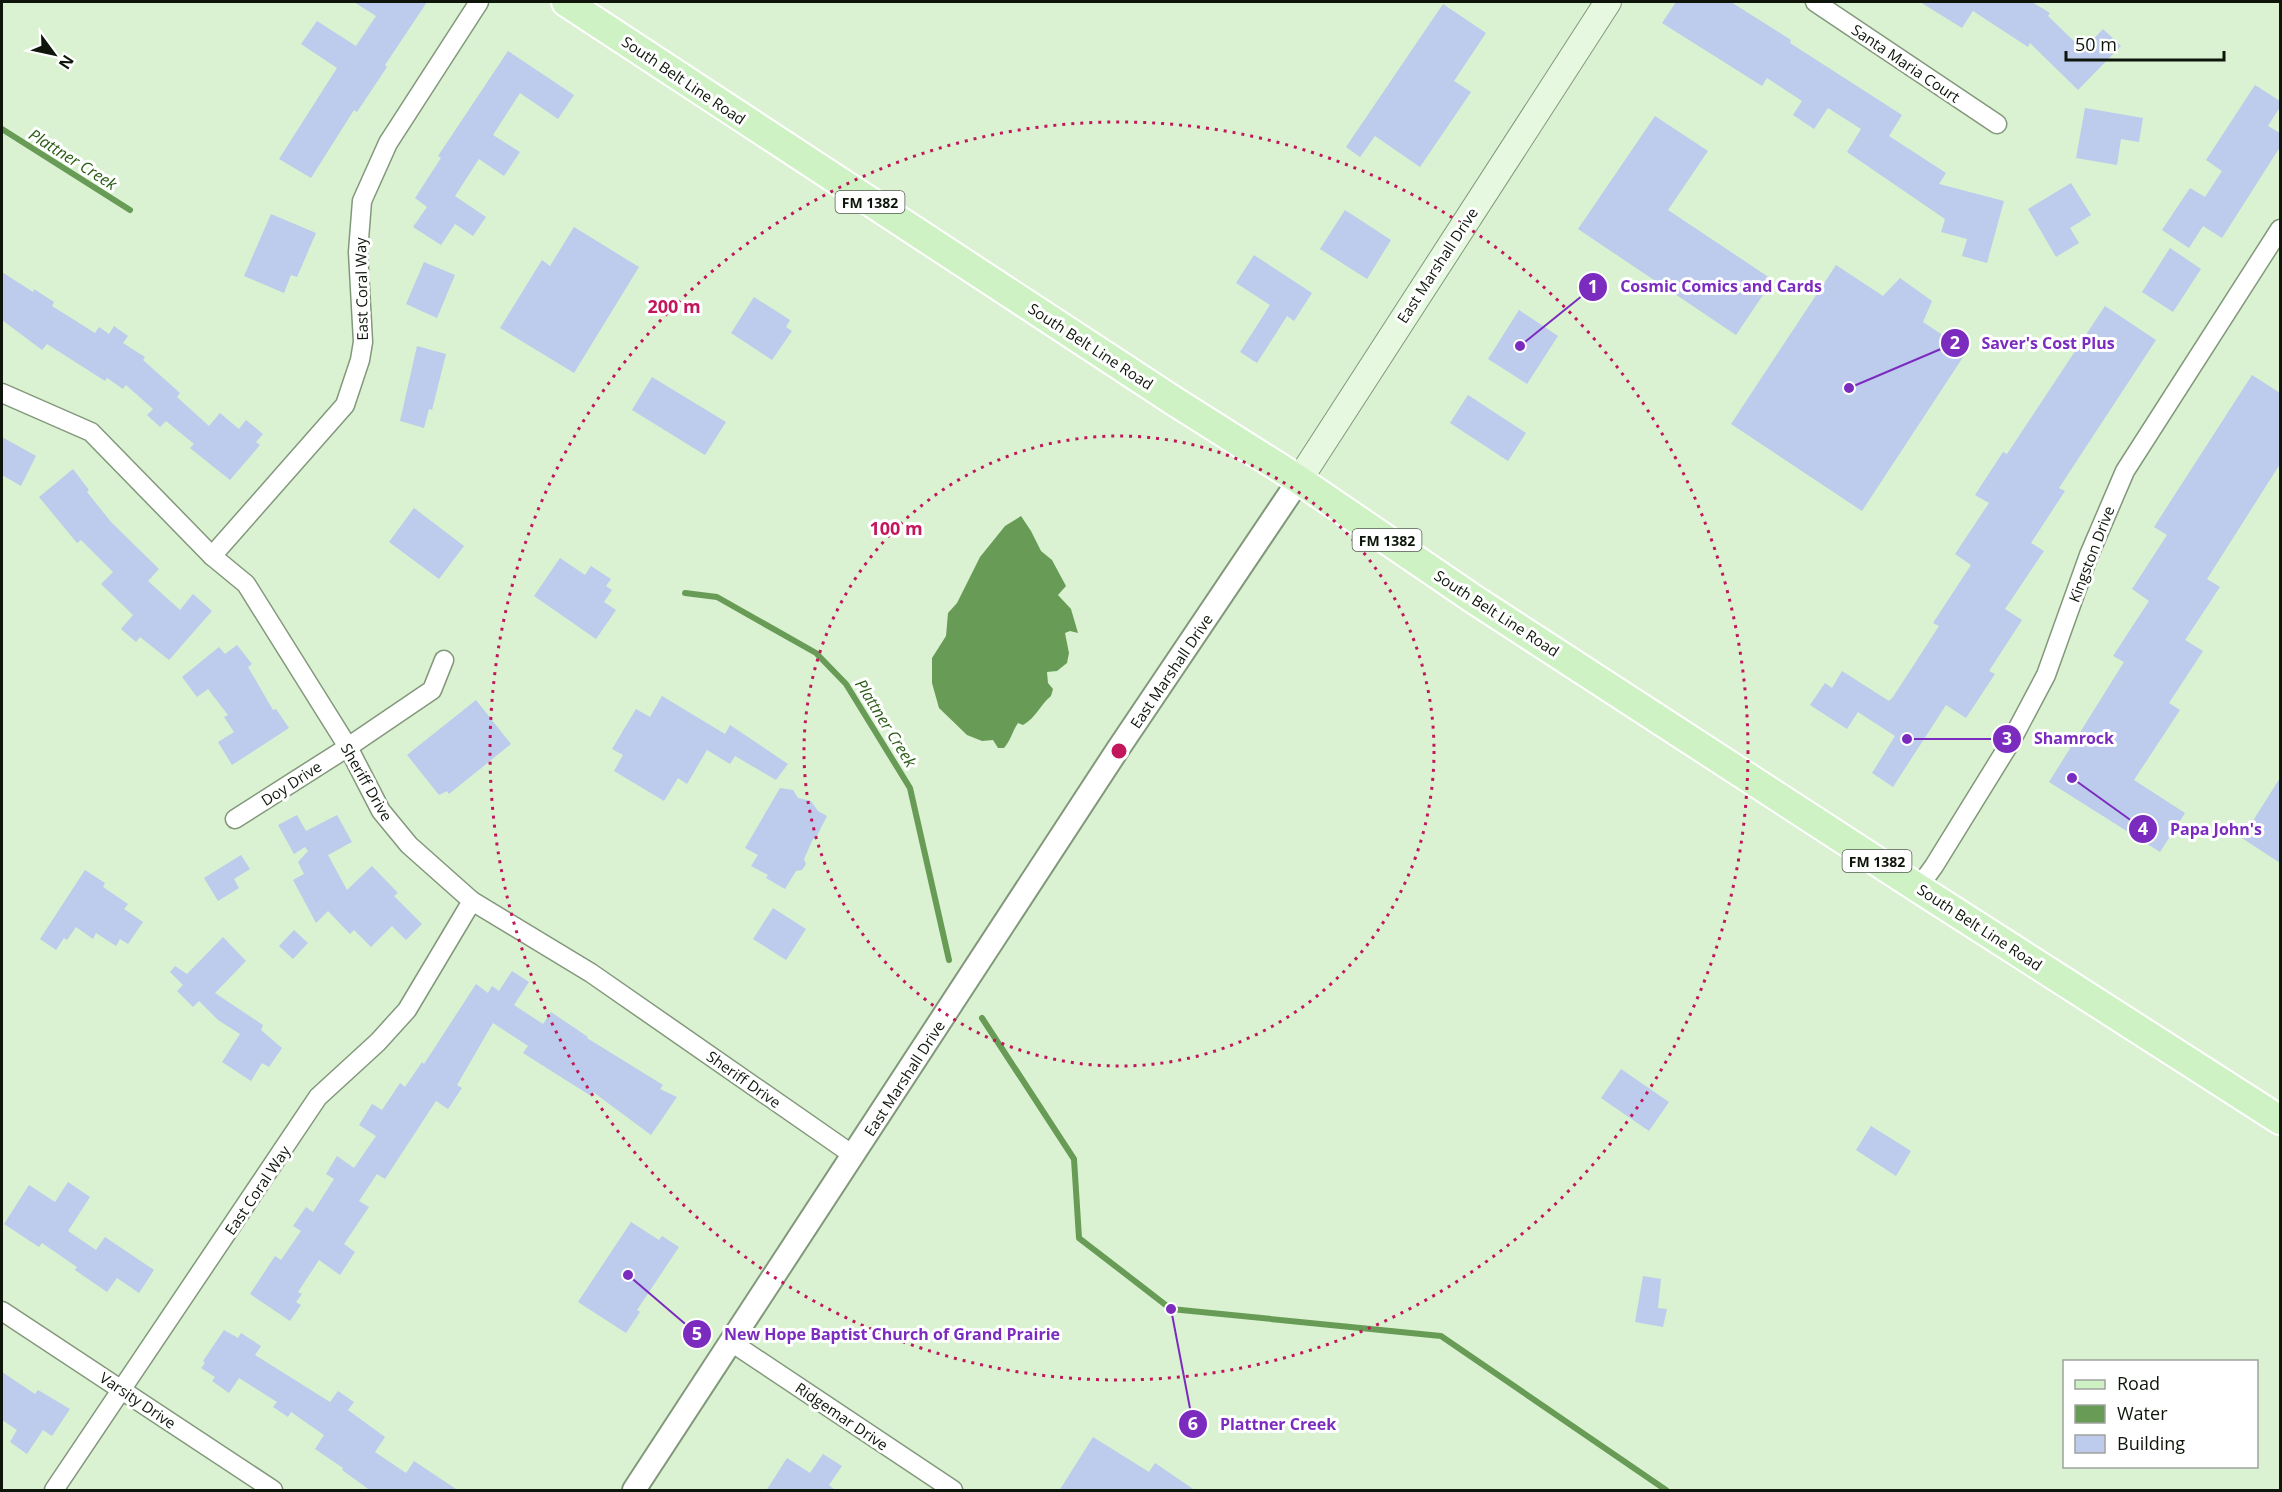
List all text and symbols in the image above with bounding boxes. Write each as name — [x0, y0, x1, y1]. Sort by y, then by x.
street label: Santa Maria Court — [1848, 19, 1964, 107]
north arrow — [24, 24, 84, 84]
scale bar — [2066, 24, 2224, 62]
street label: South Belt Line Road — [618, 31, 750, 129]
text: 50 m — [2075, 32, 2117, 56]
text: N — [54, 51, 79, 74]
water label: Plattner Creek — [25, 123, 122, 195]
road number: FM 1382 — [836, 191, 904, 213]
street label: East Marshall Drive — [1392, 203, 1482, 327]
street label: East Coral Way — [350, 237, 372, 341]
callout: Cosmic Comics and Cards — [1578, 270, 1834, 304]
text: 1 — [1588, 274, 1598, 298]
text: Cosmic Comics and Cards — [1620, 275, 1822, 297]
text: 200 m — [647, 294, 701, 318]
street label: South Belt Line Road — [1025, 298, 1157, 394]
callout: Saver's Cost Plus — [1940, 326, 2127, 360]
text: 2 — [1950, 330, 1960, 354]
text: Saver's Cost Plus — [1981, 332, 2115, 354]
street label: Kingston Drive — [2063, 503, 2119, 605]
text: 100 m — [869, 516, 923, 540]
road number: FM 1382 — [1352, 529, 1422, 551]
street label: South Belt Line Road — [1431, 565, 1563, 661]
street label: East Marshall Drive — [1125, 610, 1217, 732]
water label: Plattner Creek — [850, 675, 922, 772]
callout: Shamrock — [1992, 722, 2126, 756]
text: 3 — [2002, 726, 2012, 750]
text: Shamrock — [2034, 727, 2114, 749]
street label: Sheriff Drive — [337, 740, 397, 824]
centre of rings — [1109, 741, 1129, 761]
street label: Doy Drive — [257, 756, 325, 810]
callout: Papa John's — [2128, 812, 2274, 846]
text: 4 — [2138, 816, 2148, 840]
text: Papa John's — [2170, 818, 2262, 840]
road number: FM 1382 — [1842, 850, 1912, 872]
street label: South Belt Line Road — [1914, 879, 2046, 975]
street label: East Marshall Drive — [859, 1016, 949, 1140]
street label: Sheriff Drive — [703, 1046, 785, 1112]
street label: East Coral Way — [220, 1141, 294, 1238]
callout: New Hope Baptist Church of Grand Prairie — [682, 1317, 1072, 1351]
text: 5 — [692, 1321, 702, 1345]
text: New Hope Baptist Church of Grand Prairie — [724, 1323, 1060, 1345]
legend — [2063, 1360, 2258, 1468]
street label: Varsity Drive — [96, 1367, 180, 1433]
text: Road — [2117, 1371, 2160, 1395]
street label: Ridgemar Drive — [792, 1378, 892, 1454]
text: Water — [2117, 1401, 2168, 1425]
callout: Plattner Creek — [1178, 1407, 1348, 1441]
text: 6 — [1188, 1411, 1198, 1435]
text: Plattner Creek — [1220, 1413, 1336, 1435]
text: Building — [2117, 1431, 2185, 1455]

